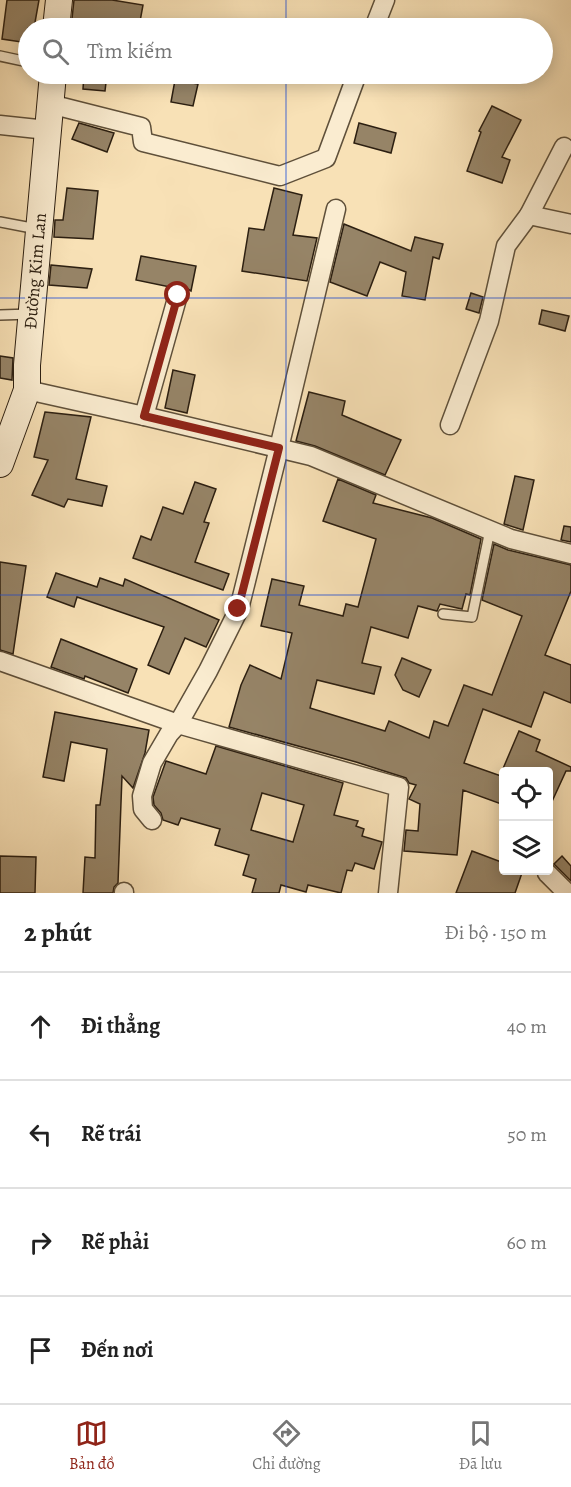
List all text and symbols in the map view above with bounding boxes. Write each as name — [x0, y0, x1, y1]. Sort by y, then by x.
search box — [18, 18, 553, 84]
icon: search — [39, 35, 72, 68]
text: Tìm kiếm — [87, 36, 173, 66]
street label: Đường Kim Lan — [18, 212, 52, 330]
route start — [164, 281, 190, 307]
route end — [224, 595, 250, 621]
map controls — [499, 767, 553, 875]
button: locate — [499, 767, 553, 821]
button: layers — [499, 821, 553, 875]
text: 2 phút — [24, 915, 92, 950]
text: Đi bộ · 150 m — [444, 919, 547, 946]
icon: ahead — [24, 1010, 57, 1043]
text: Đi thẳng — [81, 1011, 160, 1041]
text: 40 m — [507, 1013, 547, 1040]
icon: left — [24, 1118, 57, 1151]
text: Rẽ trái — [81, 1119, 142, 1149]
text: 50 m — [507, 1121, 547, 1148]
icon: right — [24, 1226, 57, 1259]
text: Rẽ phải — [81, 1227, 149, 1257]
text: 60 m — [507, 1229, 547, 1256]
icon: arrive — [24, 1334, 57, 1367]
text: Đến nơi — [81, 1335, 153, 1365]
tab: Bản đồ — [69, 1417, 114, 1475]
tab: Chỉ đường — [252, 1417, 321, 1475]
tab: Đã lưu — [459, 1417, 502, 1475]

